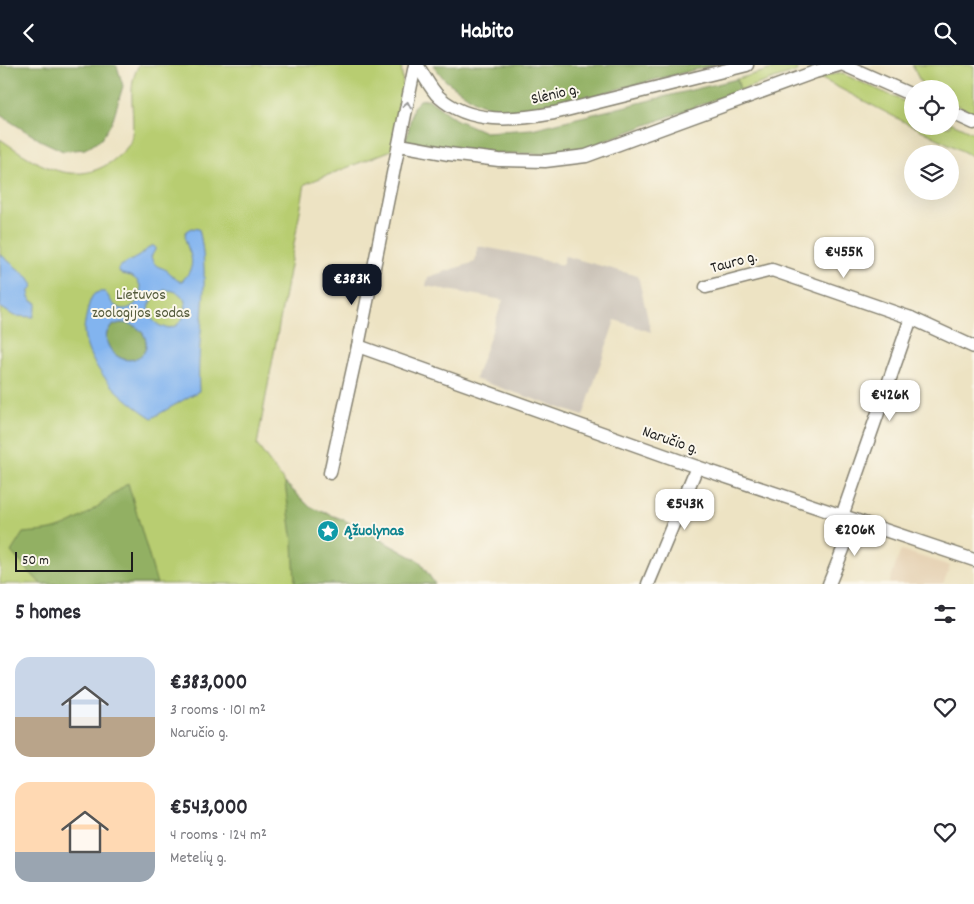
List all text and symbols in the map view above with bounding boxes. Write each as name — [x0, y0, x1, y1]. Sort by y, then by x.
text: Habito — [460, 17, 514, 48]
icon: back — [15, 19, 43, 47]
icon: search — [931, 19, 959, 47]
street label: Slėnio g. — [529, 78, 581, 112]
map controls — [904, 80, 959, 200]
button: locate — [904, 80, 959, 135]
one-way arrow — [402, 101, 412, 109]
button: layers — [904, 145, 959, 200]
pin: €455K — [809, 237, 879, 279]
text: €455K — [825, 241, 863, 264]
street label: Tauro g. — [708, 246, 760, 280]
pin: €383K — [317, 263, 387, 306]
text: €383K — [334, 268, 370, 291]
park label: Lietuvos zoologijos sodas — [92, 284, 191, 325]
pin: €426K — [855, 379, 925, 422]
text: €426K — [871, 384, 909, 407]
street label: Naručio g. — [639, 421, 701, 461]
pin: €543K — [650, 489, 720, 531]
text: €543K — [666, 493, 704, 516]
pin: €206K — [820, 515, 890, 557]
place icon: Ąžuolynas — [316, 519, 340, 543]
text: €206K — [835, 519, 875, 542]
place label: Ąžuolynas — [344, 520, 404, 543]
scale bar — [15, 549, 132, 572]
text: 50 m — [22, 551, 49, 571]
text: 5 homes — [15, 599, 81, 629]
icon: filters — [931, 600, 959, 628]
text: €383,000 — [170, 669, 247, 699]
icon: home — [55, 677, 115, 737]
icon: heart — [931, 693, 959, 721]
text: 3 rooms · 101 m² — [170, 699, 266, 722]
text: Naručio g. — [170, 722, 228, 745]
text: €543,000 — [170, 794, 248, 824]
icon: home — [55, 802, 115, 862]
icon: heart — [931, 818, 959, 846]
text: 4 rooms · 124 m² — [170, 824, 267, 847]
text: Metelių g. — [170, 847, 226, 870]

